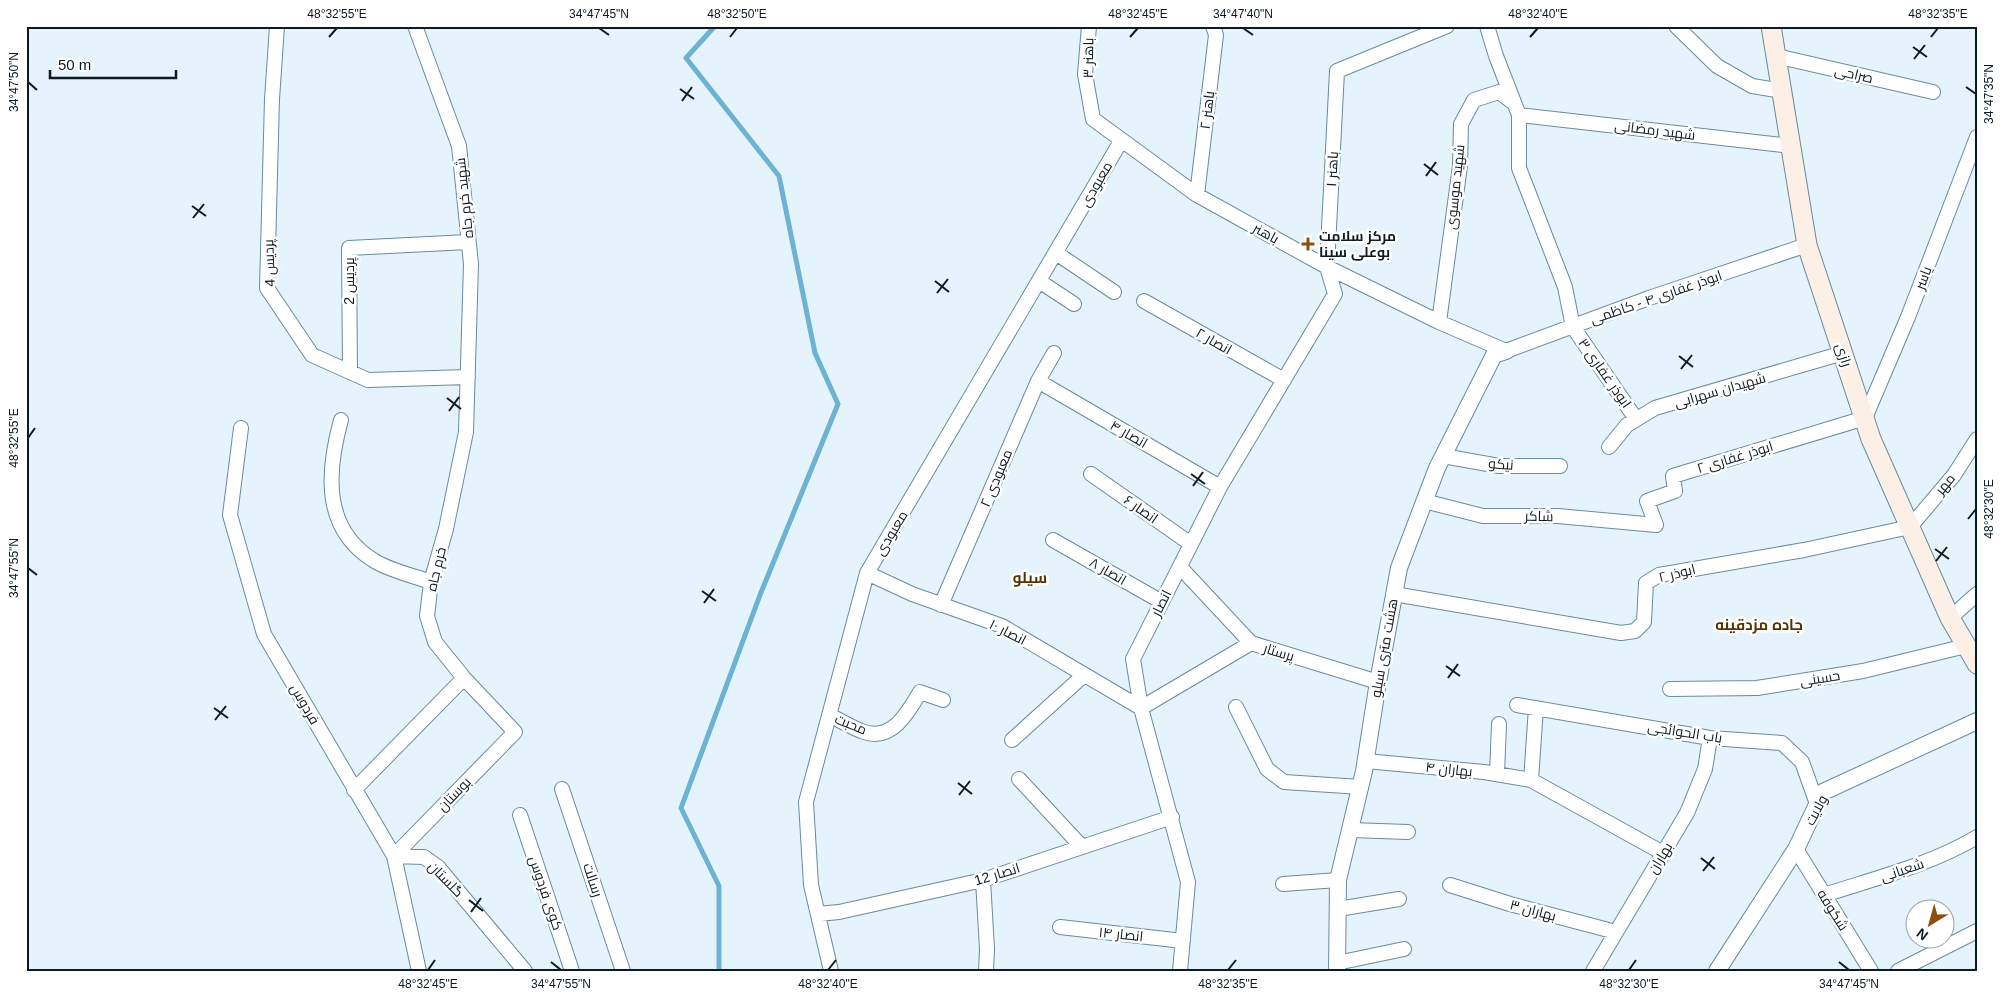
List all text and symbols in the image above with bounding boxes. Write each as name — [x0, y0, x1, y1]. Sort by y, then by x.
text: 48°32'55"E — [307, 7, 367, 21]
text: 34°47'45"N — [569, 7, 629, 21]
text: 48°32'50"E — [707, 7, 767, 21]
text: 48°32'45"E — [1108, 7, 1168, 21]
text: 34°47'40"N — [1213, 7, 1273, 21]
text: 48°32'40"E — [1508, 7, 1568, 21]
text: 48°32'35"E — [1908, 7, 1968, 21]
street label: باهنر ۳ — [1080, 38, 1096, 78]
scale bar — [50, 48, 176, 80]
text: 34°47'50"N — [7, 52, 21, 112]
text: 50 m — [58, 56, 91, 73]
street label: صراحی — [1833, 62, 1875, 86]
text: 34°47'35"N — [1982, 64, 1996, 124]
street label: باهنر ۲ — [1197, 90, 1217, 130]
street label: شهید رمضانی — [1614, 117, 1696, 143]
street label: شهید موسوی — [1443, 144, 1467, 230]
street label: باهنر ۱ — [1323, 151, 1341, 187]
street label: شهید خرم جاه — [452, 157, 478, 239]
street label: معبودی — [1077, 159, 1115, 209]
street label: باهنر — [1249, 219, 1282, 247]
place label: مرکز سلامت بوعلی سینا — [1319, 228, 1396, 261]
marker: مرکز سلامت بوعلی سینا — [1301, 237, 1315, 251]
street label: پردیس 4 — [260, 239, 280, 287]
street label: پردیس 2 — [341, 257, 359, 305]
street label: یاسر — [1911, 264, 1935, 293]
street label: ابوذر غفاری ۴ - کاظمی — [1588, 267, 1724, 327]
street label: انصار ۲ — [1193, 324, 1235, 358]
street label: ابوذر غفاری ۳ — [1575, 335, 1635, 411]
street label: رازی — [1833, 341, 1855, 369]
street label: شهیدان سهرابی — [1672, 369, 1768, 411]
text: 48°32'55"E — [7, 408, 21, 468]
street label: انصار ۴ — [1107, 417, 1151, 451]
street label: ابوذر غفاری ۲ — [1695, 438, 1775, 476]
street label: معبودی ۲ — [977, 447, 1015, 509]
street label: نیکو — [1488, 455, 1514, 473]
street label: مهر — [1931, 470, 1958, 499]
text: 48°32'30"E — [1982, 479, 1996, 539]
street label: انصار ۶ — [1121, 492, 1161, 526]
street label: معبودی — [871, 508, 911, 558]
street label: شاکر — [1524, 508, 1553, 524]
text: 34°47'55"N — [7, 538, 21, 598]
street label: خرم جاه — [423, 545, 451, 593]
street label: انصار ۸ — [1087, 554, 1129, 588]
street label: ابوذر ۲ — [1657, 561, 1697, 585]
district label: سیلو — [1013, 569, 1047, 587]
street label: انصار — [1147, 587, 1174, 620]
street label: هشت متری سیلو — [1367, 597, 1401, 699]
street label: انصار ۱۰ — [987, 616, 1029, 648]
district label: جاده مزدقینه — [1715, 616, 1803, 634]
street label: پرستار — [1260, 639, 1297, 666]
street label: حسینی — [1799, 667, 1841, 689]
street label: فردوس — [287, 681, 323, 727]
street label: محبت — [833, 710, 869, 738]
street label: باب الحوائجی — [1647, 718, 1723, 746]
street label: بهاران ۴ — [1425, 759, 1473, 779]
street label: بوستان — [434, 774, 474, 814]
street label: ولایت — [1801, 792, 1831, 828]
street label: بهاران — [1644, 839, 1676, 877]
street label: کوی فردوس — [526, 854, 566, 932]
street label: شعبانی — [1878, 855, 1926, 885]
street label: گلستان — [425, 858, 467, 900]
street label: انصار 12 — [972, 860, 1022, 888]
street label: رسالت — [580, 861, 606, 899]
street label: شکوفه — [1814, 886, 1852, 934]
street label: بهاران ۳ — [1508, 896, 1558, 924]
north arrow — [1906, 900, 1956, 950]
street label: انصار ۱۴ — [1098, 924, 1144, 944]
text: N — [1913, 925, 1931, 944]
text: 48°32'45"E — [398, 977, 458, 991]
text: 34°47'55"N — [531, 977, 591, 991]
text: 48°32'40"E — [798, 977, 858, 991]
text: 48°32'35"E — [1198, 977, 1258, 991]
text: 48°32'30"E — [1599, 977, 1659, 991]
text: 34°47'45"N — [1819, 977, 1879, 991]

